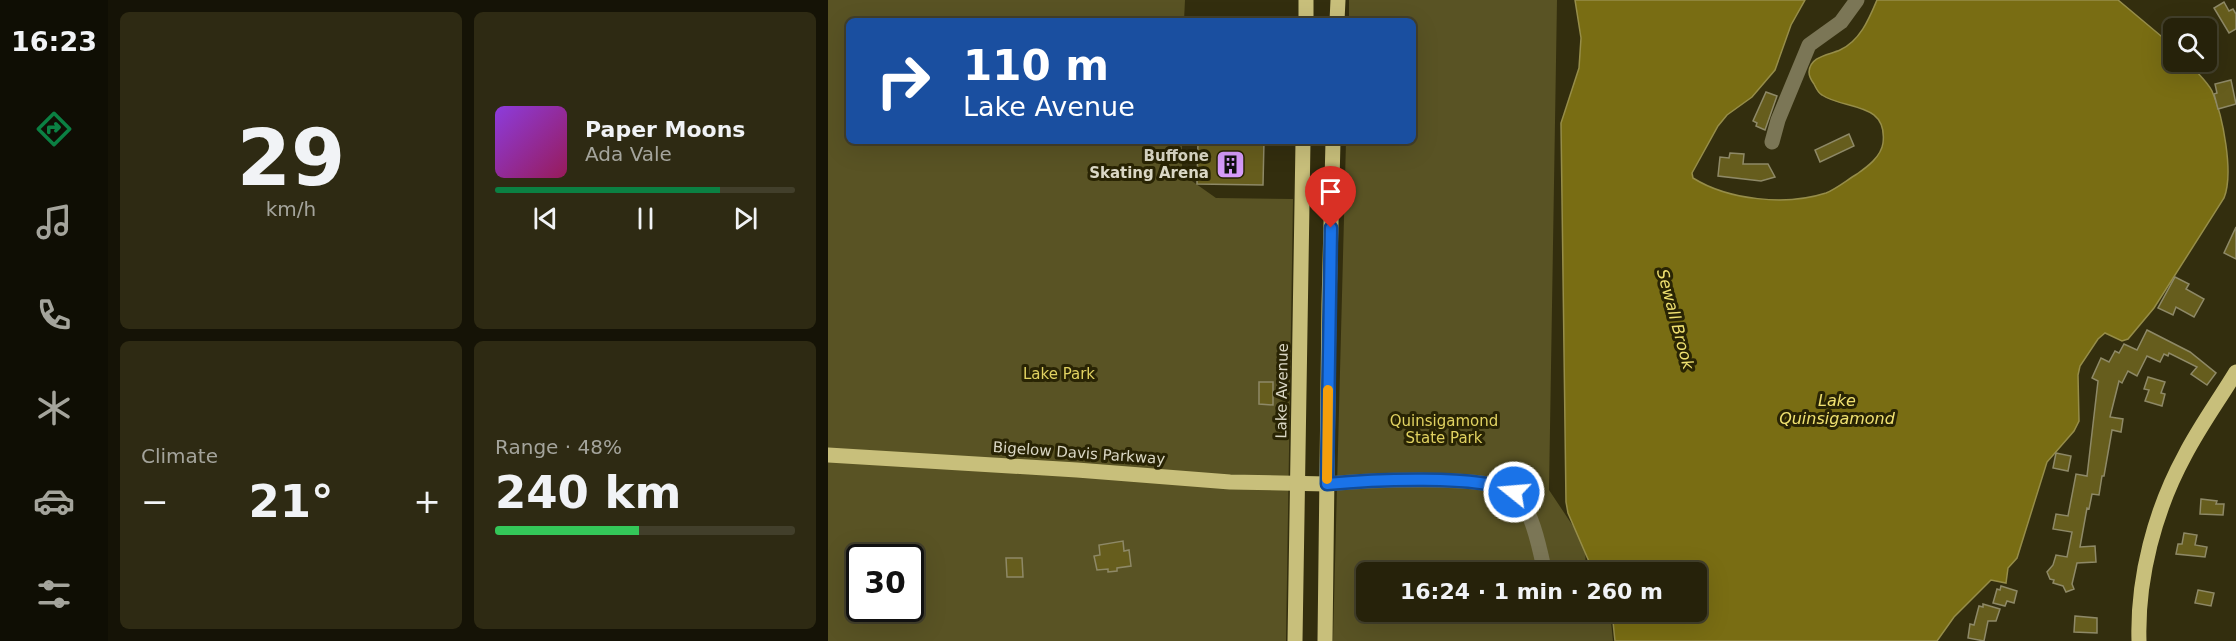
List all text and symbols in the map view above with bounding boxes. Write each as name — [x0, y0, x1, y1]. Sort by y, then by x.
map controls — [2163, 18, 2217, 72]
button: search — [2163, 18, 2217, 72]
text: 16:23 — [11, 26, 97, 57]
text: 110 m — [963, 41, 1109, 90]
icon: right — [864, 42, 942, 120]
text: Lake Avenue — [963, 91, 1135, 122]
icon: directions — [33, 108, 75, 150]
text: 29 — [237, 113, 345, 203]
text: Paper Moons — [585, 117, 745, 142]
text: Ada Vale — [585, 142, 672, 166]
place label: Buffone Skating Arena — [1089, 147, 1209, 182]
building icon: Buffone Skating Arena — [1214, 149, 1246, 181]
pin — [1305, 166, 1356, 228]
icon: arrive — [1314, 175, 1347, 208]
text: km/h — [266, 197, 316, 221]
icon: music — [33, 201, 75, 243]
icon: previous — [529, 202, 562, 235]
icon: pause — [629, 202, 662, 235]
icon: next — [729, 202, 762, 235]
water label: Sewall Brook — [1653, 267, 1698, 372]
icon: phone — [33, 294, 75, 336]
street label: Lake Avenue — [1272, 343, 1292, 439]
park label: Lake Park — [1023, 365, 1095, 383]
icon: climate — [33, 387, 75, 429]
water label: Lake Quinsigamond — [1779, 391, 1896, 428]
park label: Quinsigamond State Park — [1390, 412, 1498, 447]
text: Range · 48% — [495, 435, 622, 459]
street label: Bigelow Davis Parkway — [992, 438, 1166, 468]
text: Climate — [141, 444, 218, 468]
position arrow — [1482, 460, 1546, 524]
text: 240 km — [495, 466, 681, 519]
text: 21° — [248, 475, 334, 528]
icon: car — [33, 480, 75, 522]
text: − — [141, 482, 169, 521]
text: + — [413, 482, 441, 521]
speed limit sign: 30 — [846, 544, 924, 622]
icon: filters — [33, 573, 75, 615]
text: 16:24 · 1 min · 260 m — [1400, 579, 1663, 604]

